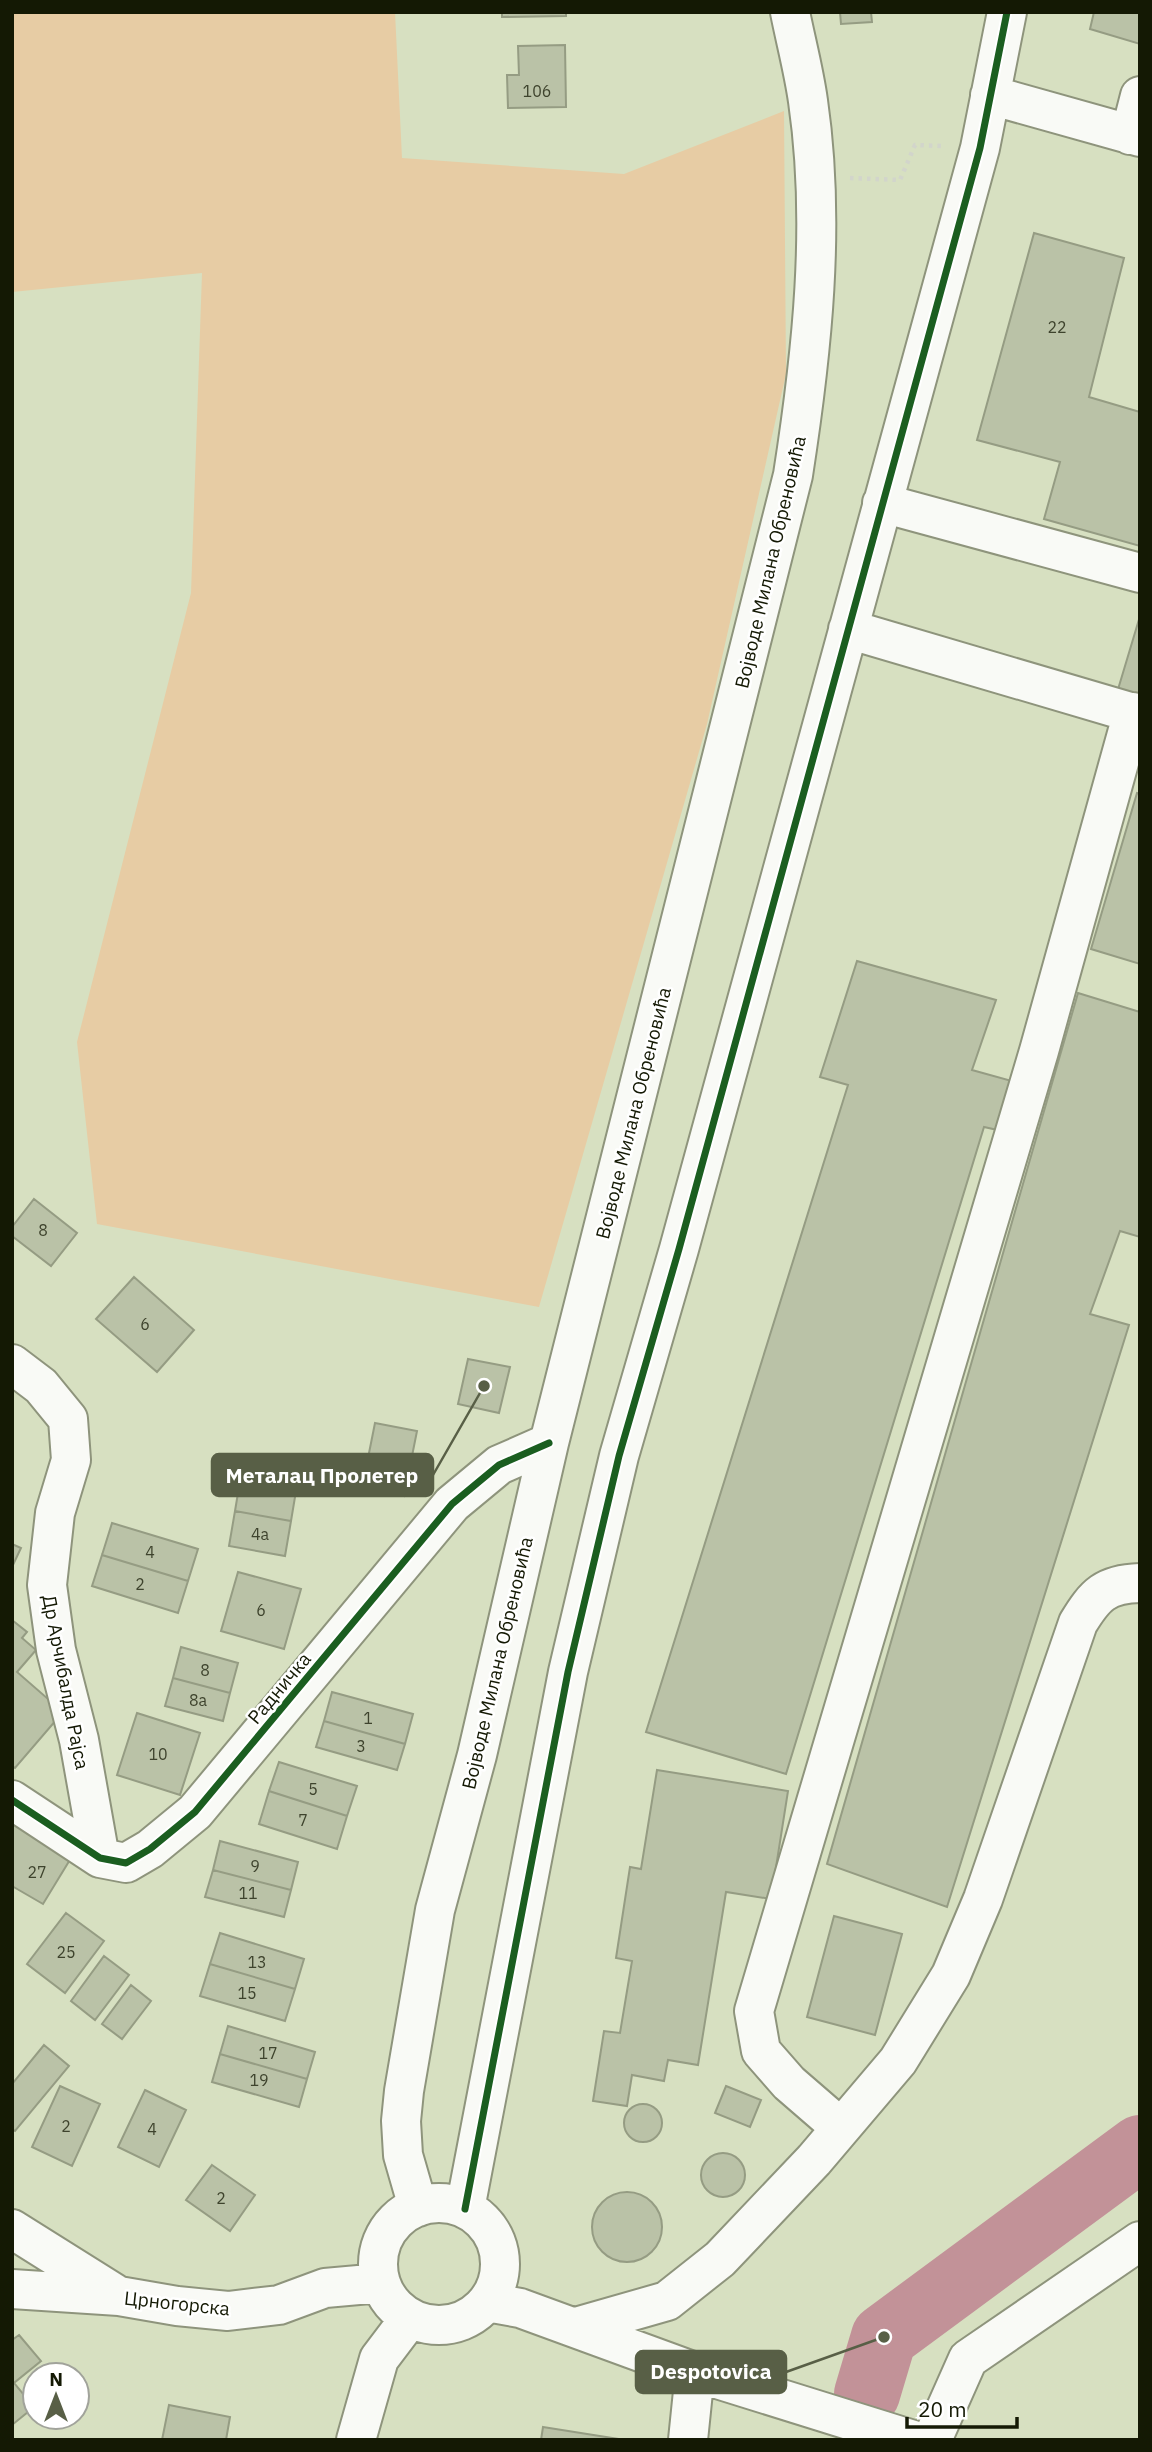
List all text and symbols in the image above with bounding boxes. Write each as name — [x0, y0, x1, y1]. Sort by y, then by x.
house number: 106 — [523, 81, 551, 101]
house number: 22 — [1047, 317, 1067, 337]
street label: Војводе Милана Обреновића — [729, 433, 811, 691]
street label: Војводе Милана Обреновића — [590, 985, 676, 1241]
house number: 8 — [38, 1220, 48, 1240]
house number: 6 — [140, 1314, 150, 1334]
callout: Металац Пролетер — [212, 1454, 433, 1496]
text: Металац Пролетер — [226, 1461, 418, 1489]
house number: 4a — [251, 1524, 270, 1544]
street label: Војводе Милана Обреновића — [456, 1534, 538, 1792]
house number: 4 — [145, 1542, 155, 1562]
house number: 2 — [135, 1574, 145, 1594]
street label: Др Арчибалда Рајса — [37, 1593, 95, 1771]
house number: 6 — [256, 1600, 266, 1620]
street label: Радничка — [242, 1647, 316, 1729]
house number: 8 — [200, 1660, 210, 1680]
house number: 8a — [189, 1690, 208, 1710]
house number: 1 — [363, 1708, 373, 1728]
house number: 3 — [356, 1736, 366, 1756]
house number: 10 — [148, 1744, 168, 1764]
house number: 5 — [308, 1779, 318, 1799]
house number: 7 — [298, 1810, 308, 1830]
house number: 9 — [250, 1856, 260, 1876]
house number: 27 — [27, 1862, 47, 1882]
house number: 11 — [238, 1883, 258, 1903]
house number: 25 — [56, 1942, 76, 1962]
house number: 13 — [247, 1952, 267, 1972]
house number: 15 — [237, 1983, 257, 2003]
house number: 17 — [258, 2043, 278, 2063]
house number: 19 — [249, 2070, 269, 2090]
house number: 2 — [61, 2116, 71, 2136]
house number: 4 — [147, 2119, 157, 2139]
house number: 2 — [216, 2188, 226, 2208]
street label: Црногорска — [123, 2286, 231, 2320]
callout: Despotovica — [636, 2351, 786, 2393]
text: Despotovica — [650, 2357, 772, 2385]
north arrow — [21, 2361, 91, 2431]
text: N — [49, 2367, 63, 2391]
scale bar — [907, 2386, 1017, 2430]
text: 20 m — [918, 2395, 967, 2423]

